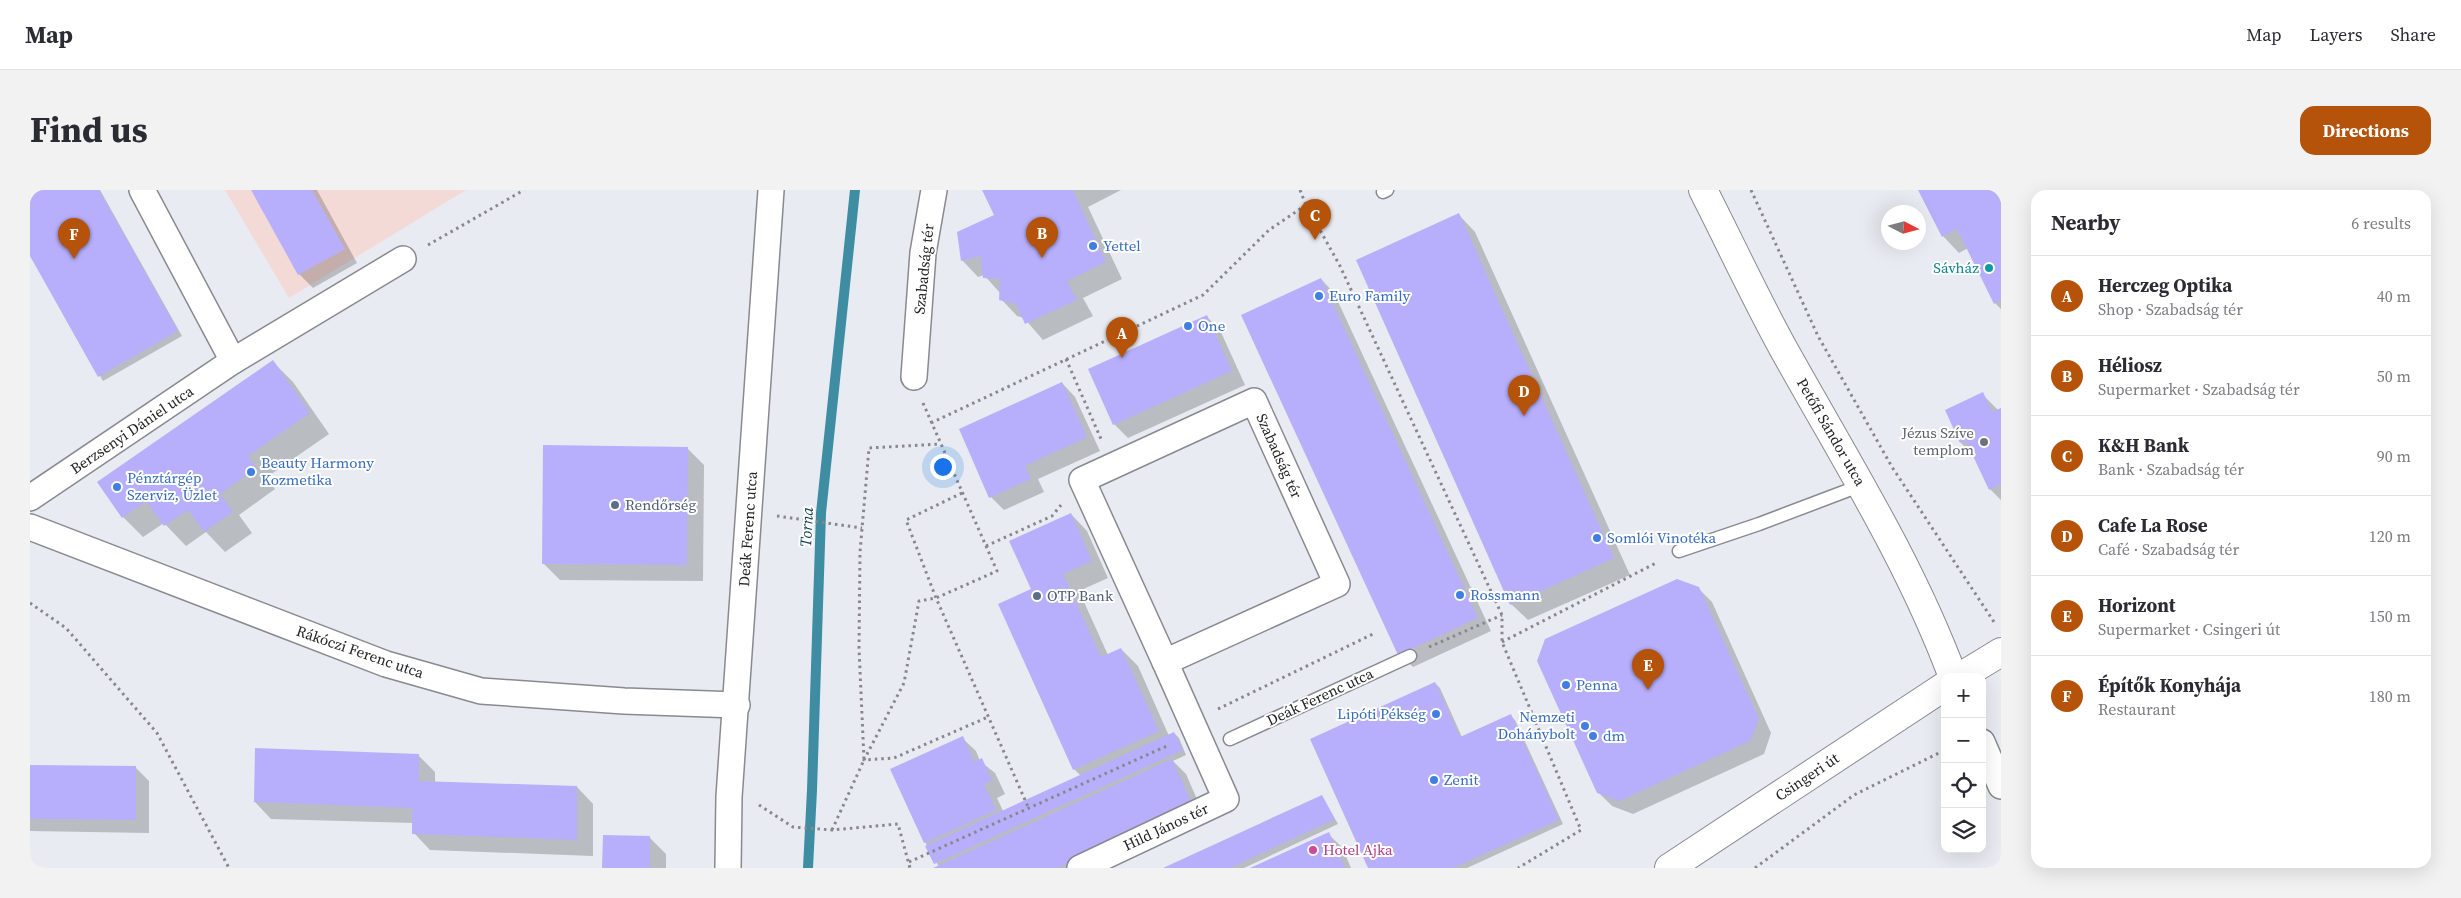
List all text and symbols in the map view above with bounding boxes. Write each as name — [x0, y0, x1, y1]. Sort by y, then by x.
text: Map — [25, 18, 73, 51]
text: Map — [2246, 22, 2281, 47]
text: Layers — [2309, 22, 2362, 47]
text: Share — [2390, 22, 2436, 47]
text: Find us — [30, 106, 148, 154]
button: Directions — [2300, 106, 2431, 155]
pin: C — [1299, 199, 1331, 240]
north arrow — [1881, 205, 1926, 250]
text: Nearby — [2051, 208, 2121, 237]
text: 6 results — [2351, 212, 2411, 234]
pin: B — [1026, 217, 1058, 258]
pin: F — [58, 218, 90, 259]
street label: Szabadság tér — [908, 222, 939, 315]
place label: Yettel — [1103, 235, 1141, 256]
marker: Yettel — [1087, 240, 1099, 252]
place label: Sávház — [1933, 257, 1979, 278]
marker: Sávház — [1983, 262, 1995, 274]
text: Herczeg Optika — [2098, 272, 2232, 298]
place label: Euro Family — [1329, 285, 1411, 306]
text: A — [2062, 285, 2072, 307]
text: 40 m — [2377, 285, 2411, 307]
marker: Euro Family — [1313, 290, 1325, 302]
text: Shop · Szabadság tér — [2098, 298, 2243, 320]
place label: One — [1198, 315, 1226, 336]
pin: A — [1106, 317, 1138, 358]
marker: One — [1182, 320, 1194, 332]
text: Héliosz — [2098, 352, 2162, 378]
text: B — [2062, 365, 2072, 387]
text: 50 m — [2377, 365, 2411, 387]
street label: Petőfi Sándor utca — [1792, 374, 1871, 490]
pin: D — [1508, 375, 1540, 416]
text: Supermarket · Szabadság tér — [2098, 378, 2300, 400]
street label: Berzsenyi Dániel utca — [66, 380, 198, 479]
street label: Szabadság tér — [1251, 410, 1308, 502]
place label: Jézus Szíve templom — [1901, 422, 1974, 460]
text: K&H Bank — [2098, 432, 2189, 458]
marker: Jézus Szíve templom — [1978, 436, 1990, 448]
text: C — [2062, 445, 2072, 467]
text: 90 m — [2377, 445, 2411, 467]
place label: Beauty Harmony Kozmetika — [261, 452, 374, 490]
your location — [930, 454, 956, 480]
text: Bank · Szabadság tér — [2098, 458, 2244, 480]
marker: Beauty Harmony Kozmetika — [245, 466, 257, 478]
place label: Pénztárgép Szerviz, Üzlet — [127, 467, 217, 505]
street label: Deák Ferenc utca — [733, 470, 762, 587]
marker: Pénztárgép Szerviz, Üzlet — [111, 481, 123, 493]
place label: Rendőrség — [625, 494, 696, 515]
marker: Rendőrség — [609, 499, 621, 511]
water label: Torna — [794, 506, 818, 548]
text: Cafe La Rose — [2098, 512, 2208, 538]
text: D — [2061, 525, 2073, 547]
text: 120 m — [2369, 525, 2411, 547]
place label: Somlói Vinotéka — [1607, 527, 1717, 548]
marker: Somlói Vinotéka — [1591, 532, 1603, 544]
text: Café · Szabadság tér — [2098, 538, 2239, 560]
place label: Rossmann — [1470, 584, 1540, 605]
place label: OTP Bank — [1047, 585, 1114, 606]
marker: Rossmann — [1454, 589, 1466, 601]
marker: OTP Bank — [1031, 590, 1043, 602]
text: Horizont — [2098, 592, 2176, 618]
text: E — [2062, 605, 2072, 627]
text: 150 m — [2369, 605, 2411, 627]
text: Supermarket · Csingeri út — [2098, 618, 2280, 640]
street label: Rákóczi Ferenc utca — [294, 620, 427, 683]
pin: E — [1632, 649, 1664, 690]
street label: Deák Ferenc utca — [1263, 662, 1377, 730]
text: Építők Konyhája — [2098, 672, 2241, 698]
map controls — [1941, 673, 1986, 853]
button: + — [1941, 673, 1986, 718]
place label: Penna — [1576, 674, 1618, 695]
marker: Penna — [1560, 679, 1572, 691]
text: F — [2062, 685, 2072, 707]
text: 180 m — [2369, 685, 2411, 707]
text: Restaurant — [2098, 698, 2176, 720]
place label: Lipóti Pékség — [1337, 703, 1426, 724]
place label: Nemzeti Dohánybolt — [1498, 706, 1575, 744]
marker: Lipóti Pékség — [1430, 708, 1442, 720]
button: − — [1941, 718, 1986, 763]
marker: Nemzeti Dohánybolt — [1579, 720, 1591, 732]
place label: dm — [1603, 725, 1626, 746]
marker: dm — [1587, 730, 1599, 742]
street label: Csingeri út — [1771, 747, 1843, 806]
button: locate — [1941, 763, 1986, 808]
place label: Zenit — [1444, 769, 1478, 790]
marker: Zenit — [1428, 774, 1440, 786]
street label: Hild János tér — [1120, 797, 1212, 855]
button: layers — [1941, 808, 1986, 853]
place label: Hotel Ajka — [1323, 839, 1393, 860]
marker: Hotel Ajka — [1307, 844, 1319, 856]

